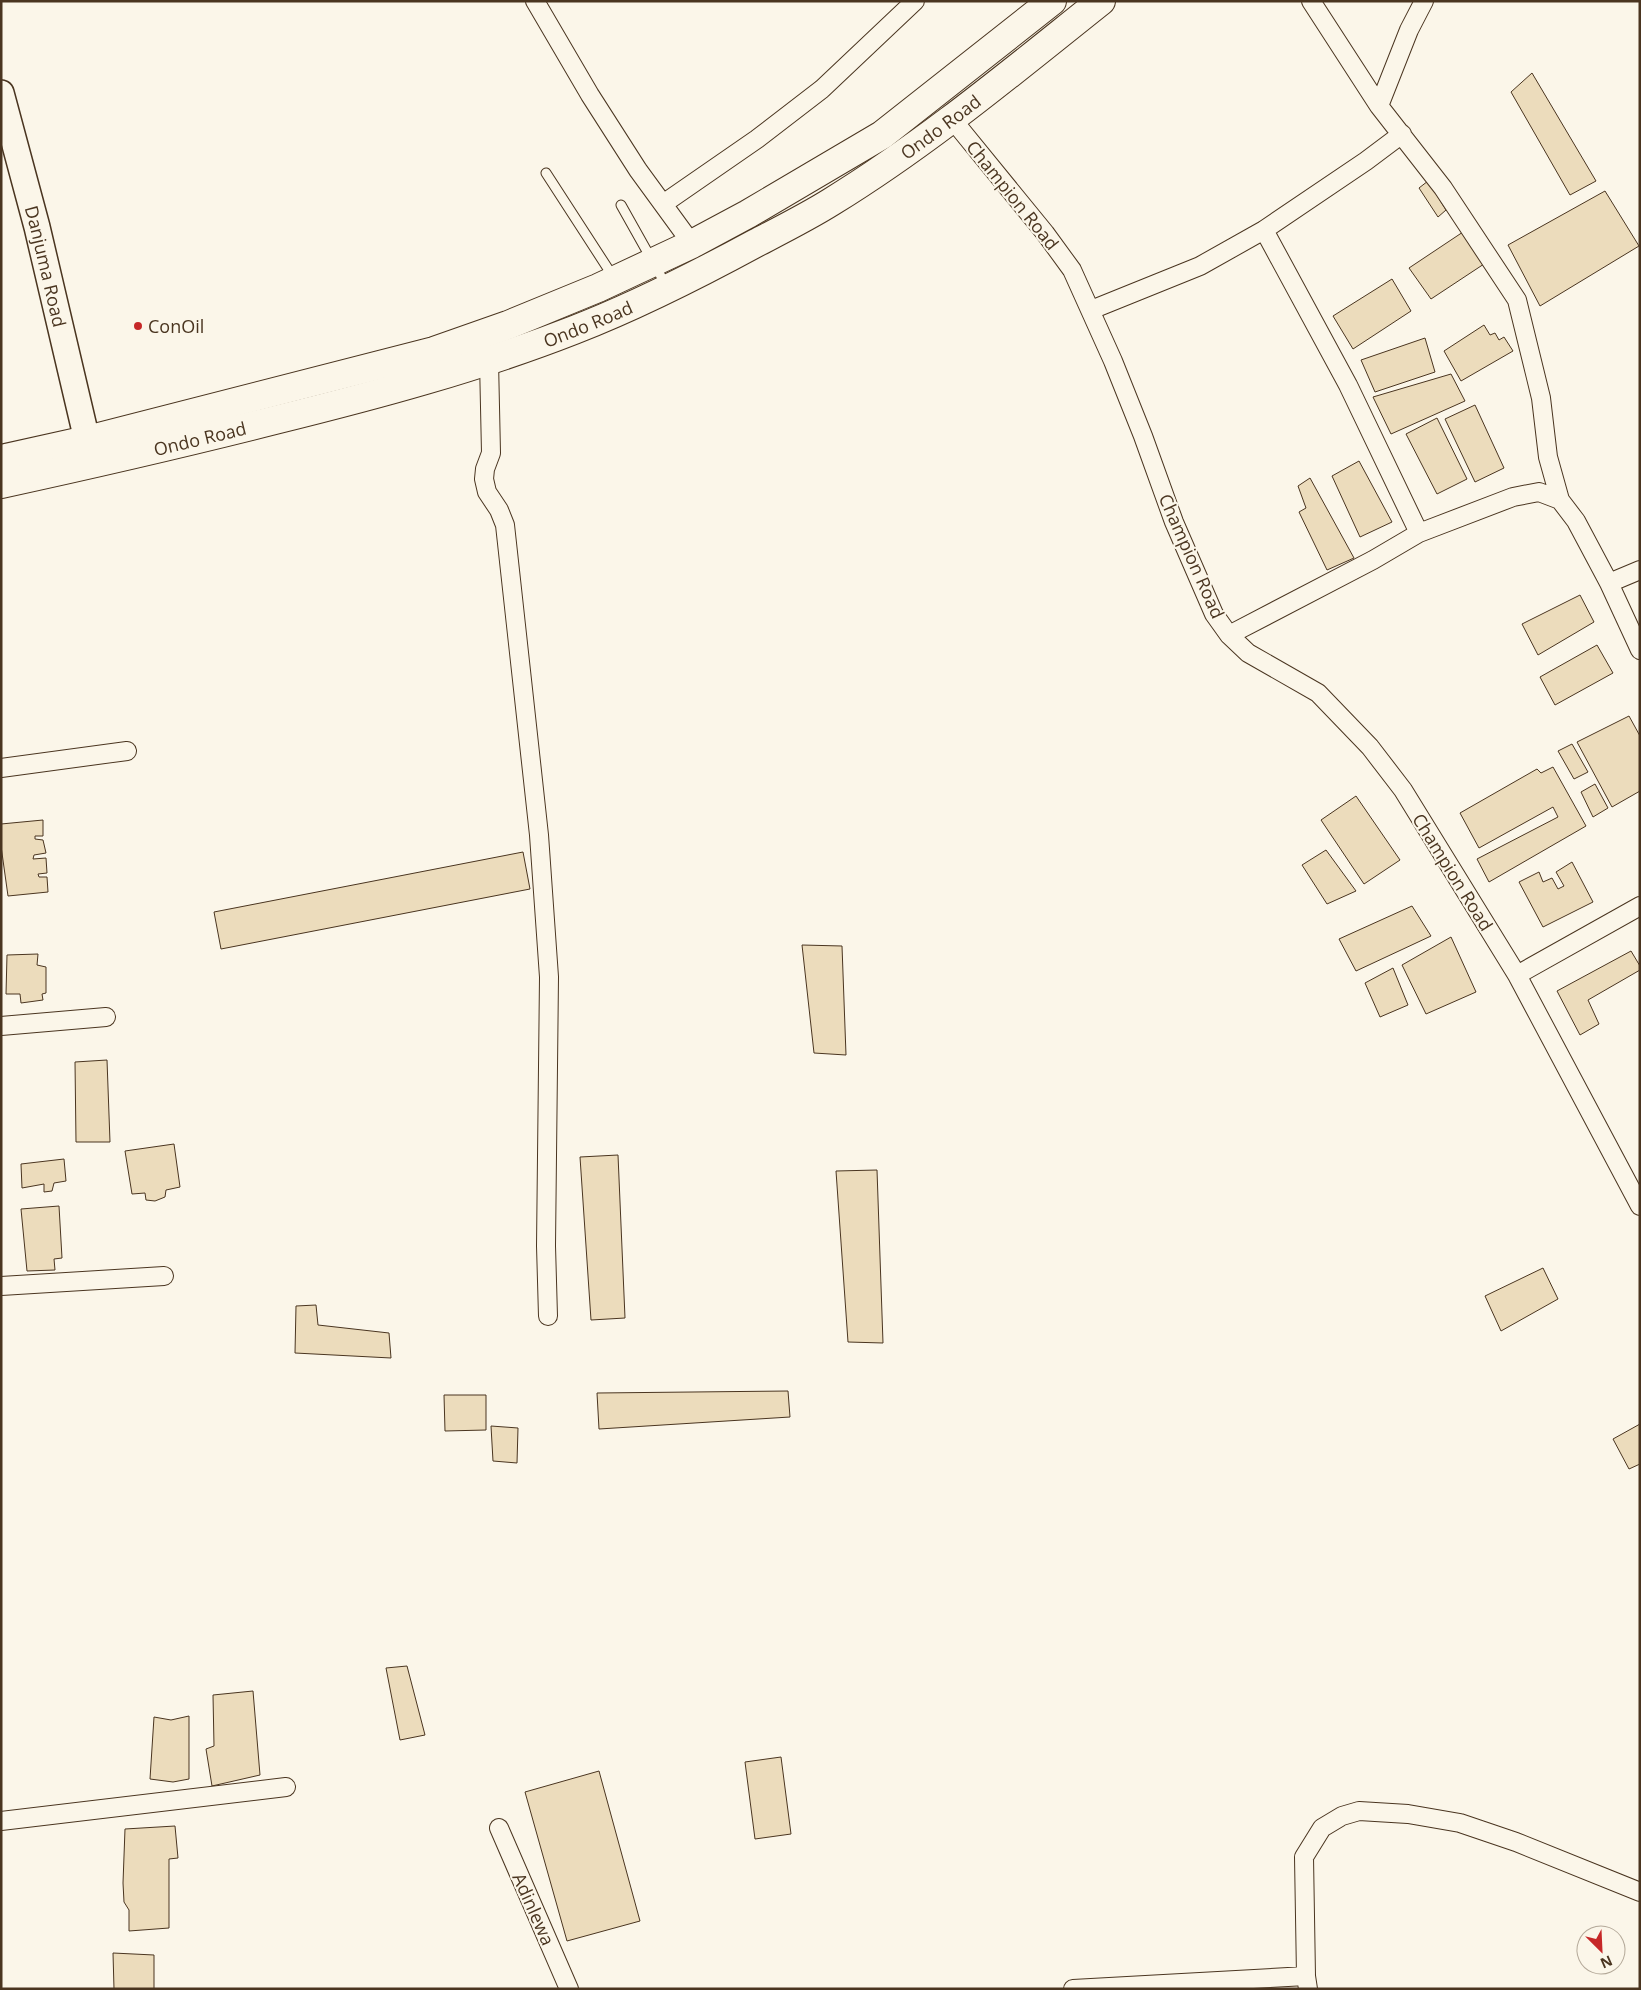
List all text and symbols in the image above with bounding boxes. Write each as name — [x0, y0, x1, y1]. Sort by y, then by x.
street label: Ondo Road — [895, 89, 986, 165]
street label: Champion Road — [961, 135, 1065, 255]
street label: Danjuma Road — [20, 203, 72, 329]
street label: Ondo Road — [540, 295, 636, 353]
place label: ConOil — [148, 314, 204, 338]
marker: ConOil — [132, 320, 144, 332]
street label: Ondo Road — [151, 416, 249, 461]
street label: Champion Road — [1154, 490, 1230, 622]
street label: Champion Road — [1407, 809, 1499, 935]
street label: Adinlewa — [507, 1869, 561, 1949]
north arrow — [1576, 1925, 1626, 1975]
text: N — [1597, 1951, 1616, 1973]

